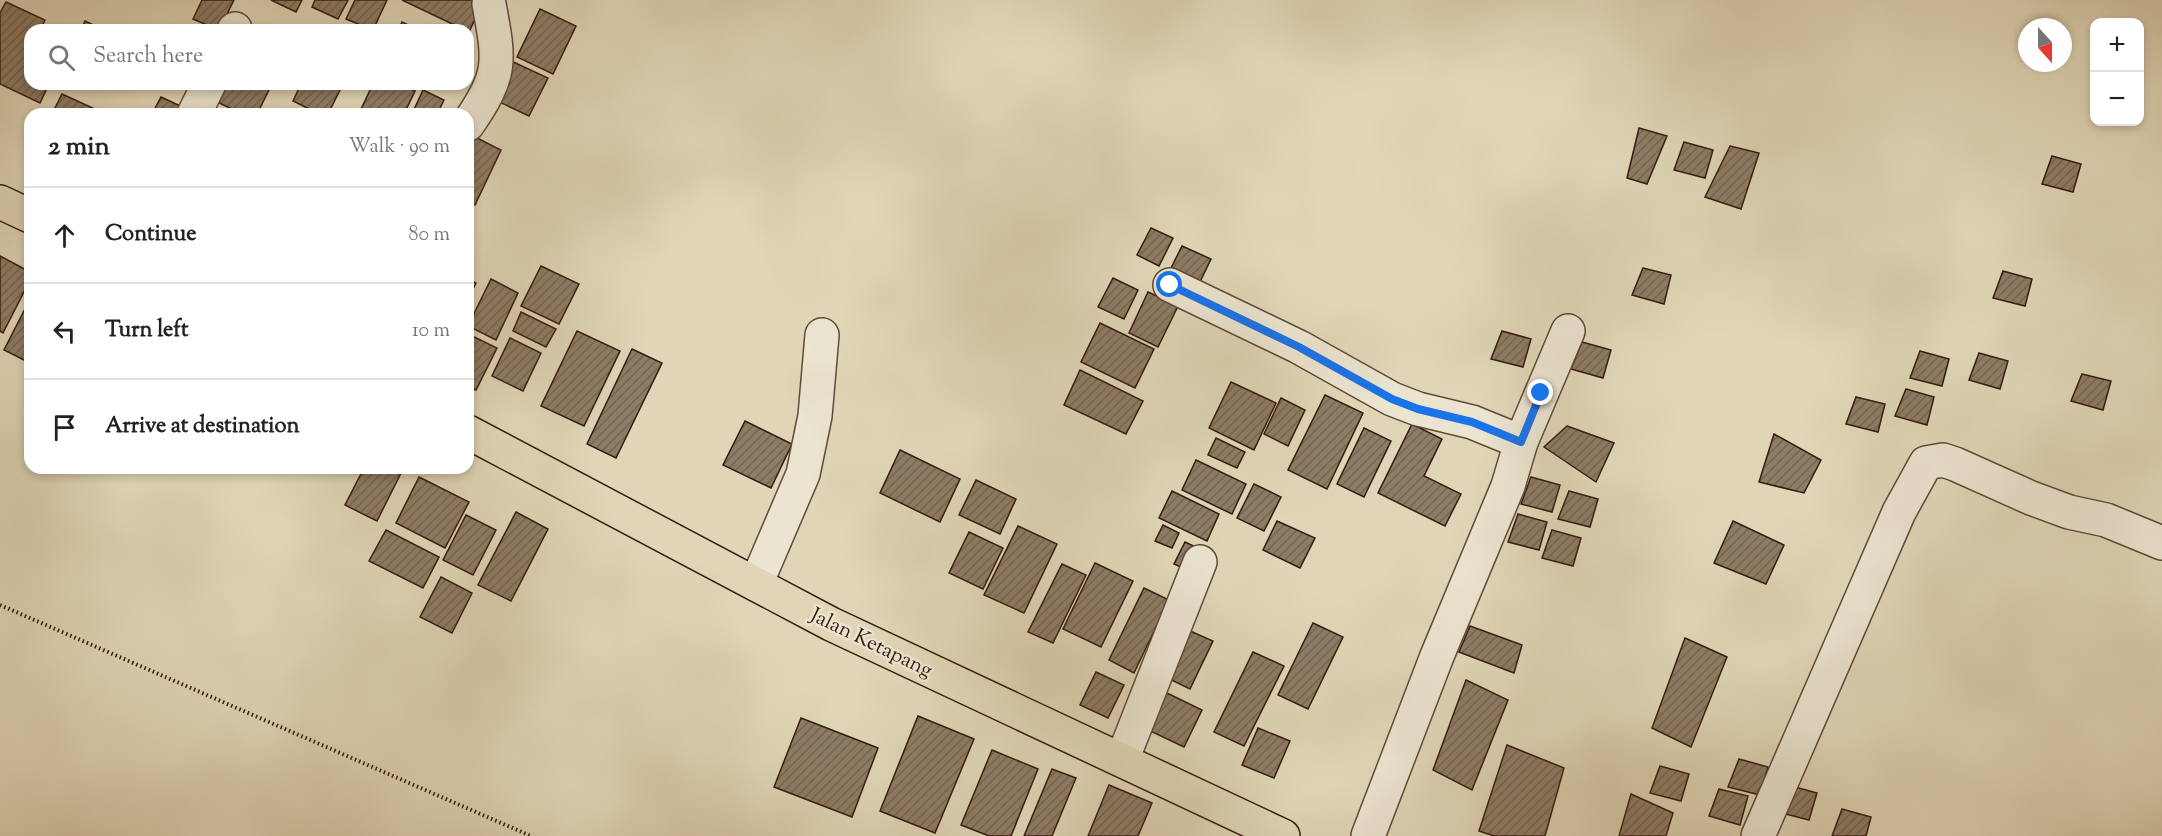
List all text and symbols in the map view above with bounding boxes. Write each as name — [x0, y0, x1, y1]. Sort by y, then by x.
north arrow — [2018, 18, 2072, 72]
map controls — [2090, 18, 2144, 126]
button: + — [2090, 18, 2144, 72]
search box — [24, 24, 474, 90]
icon: search — [45, 41, 78, 74]
text: Search here — [93, 41, 203, 73]
button: − — [2090, 72, 2144, 126]
text: 2 min — [48, 129, 110, 166]
text: Walk · 90 m — [348, 133, 450, 162]
icon: ahead — [48, 219, 81, 252]
text: Continue — [105, 219, 196, 251]
text: 80 m — [409, 221, 450, 250]
route start — [1156, 271, 1182, 297]
icon: left — [48, 315, 81, 348]
text: Turn left — [105, 315, 188, 347]
text: 10 m — [412, 317, 450, 346]
route end — [1527, 379, 1553, 405]
icon: arrive — [48, 411, 81, 444]
text: Arrive at destination — [105, 411, 300, 443]
street label: Jalan Ketapang — [804, 601, 937, 686]

